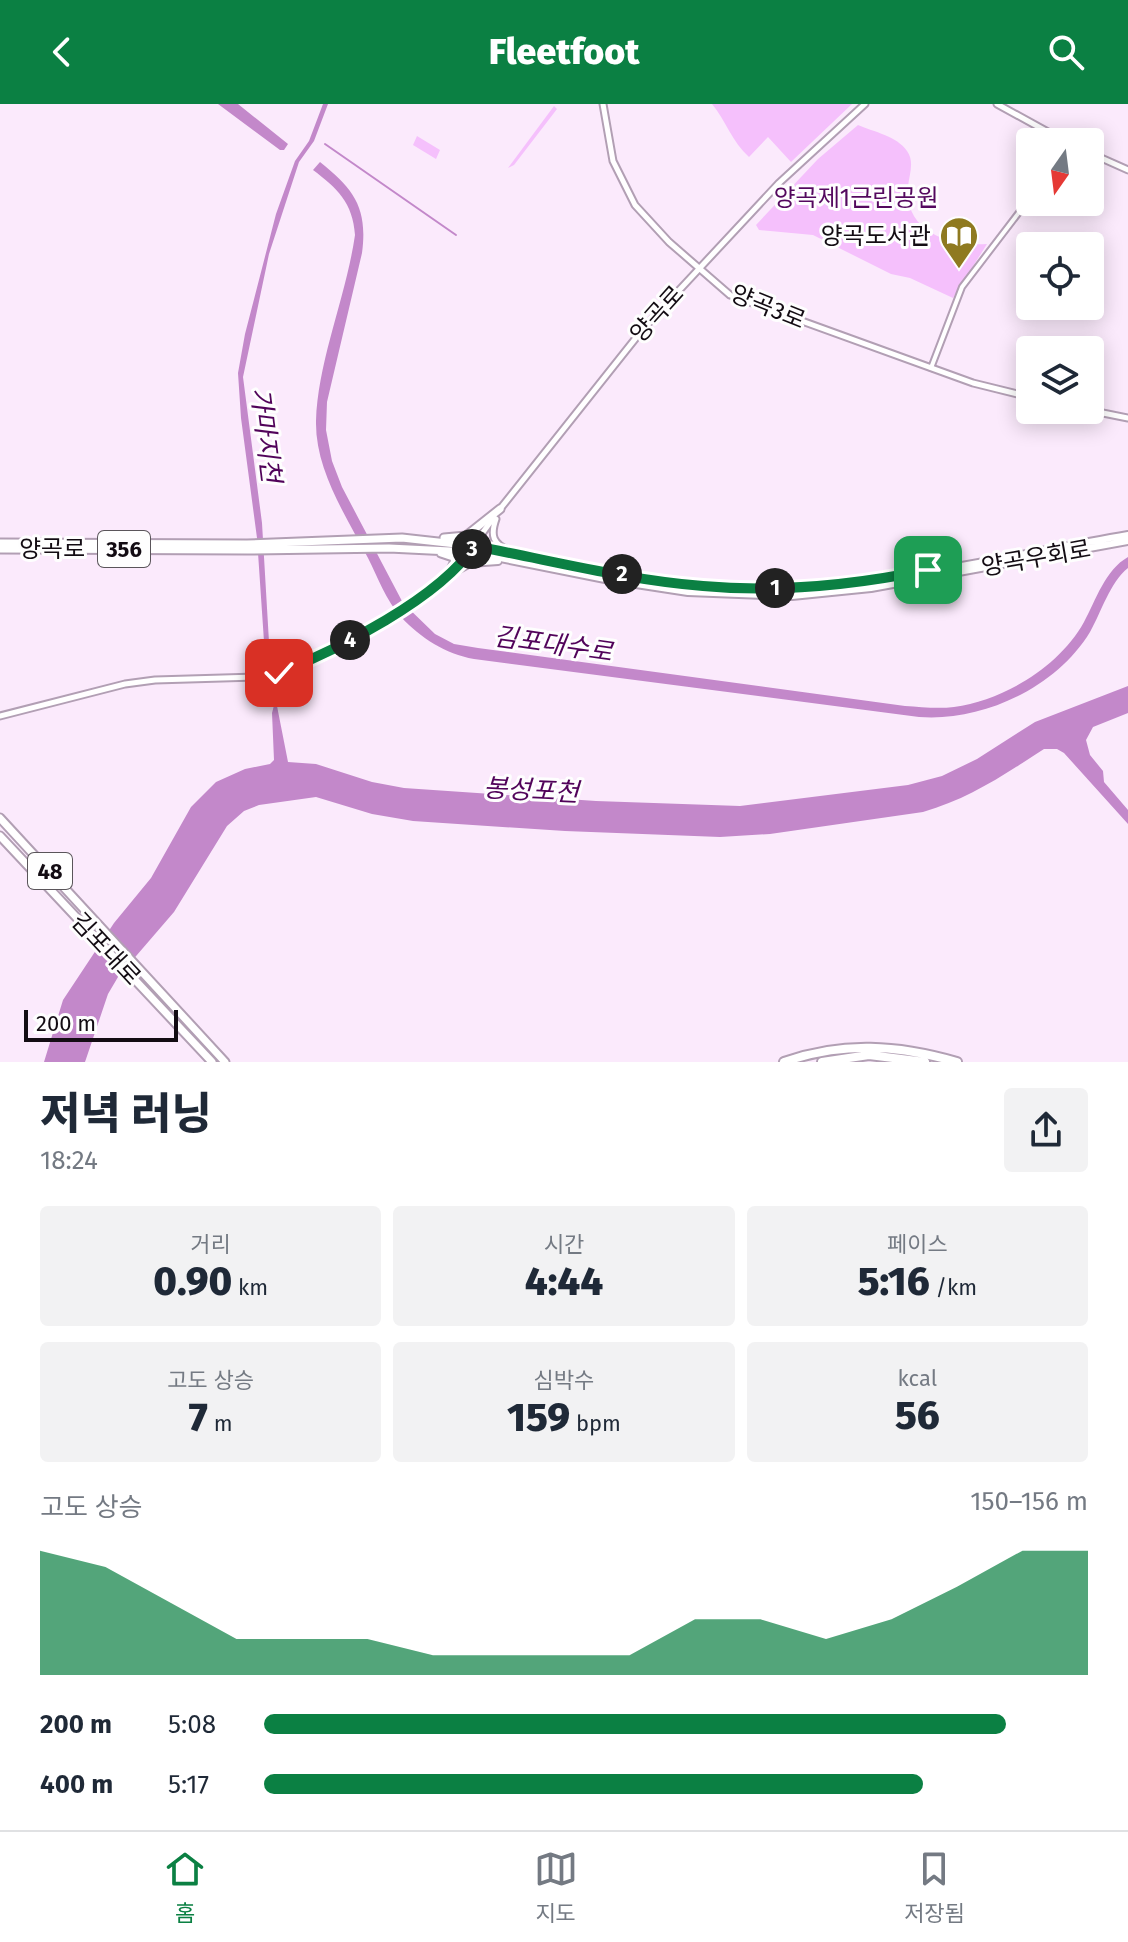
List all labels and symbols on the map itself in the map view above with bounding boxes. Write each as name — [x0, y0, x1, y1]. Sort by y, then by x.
north arrow — [1016, 128, 1104, 216]
park label: 양곡제1근린공원 — [774, 184, 938, 212]
library icon: 양곡도서관 — [938, 215, 980, 270]
place label: 양곡도서관 — [821, 222, 931, 250]
street label: 양곡3로 — [726, 279, 810, 335]
street label: 양곡로 — [624, 280, 690, 348]
water label: 가마지천 — [244, 386, 287, 487]
pin: 3 — [452, 529, 492, 569]
road number: 356 — [98, 531, 150, 567]
street label: 양곡로 — [19, 535, 85, 563]
street label: 양곡우회로 — [979, 535, 1093, 581]
pin — [894, 536, 962, 604]
pin: 2 — [602, 554, 642, 594]
pin: 1 — [755, 568, 795, 608]
pin: 4 — [330, 620, 370, 660]
water label: 김포대수로 — [492, 621, 615, 668]
pin — [245, 639, 313, 707]
water label: 봉성포천 — [482, 773, 583, 809]
road number: 48 — [28, 853, 72, 889]
street label: 김포대로 — [66, 907, 146, 991]
scale bar — [24, 1006, 178, 1042]

